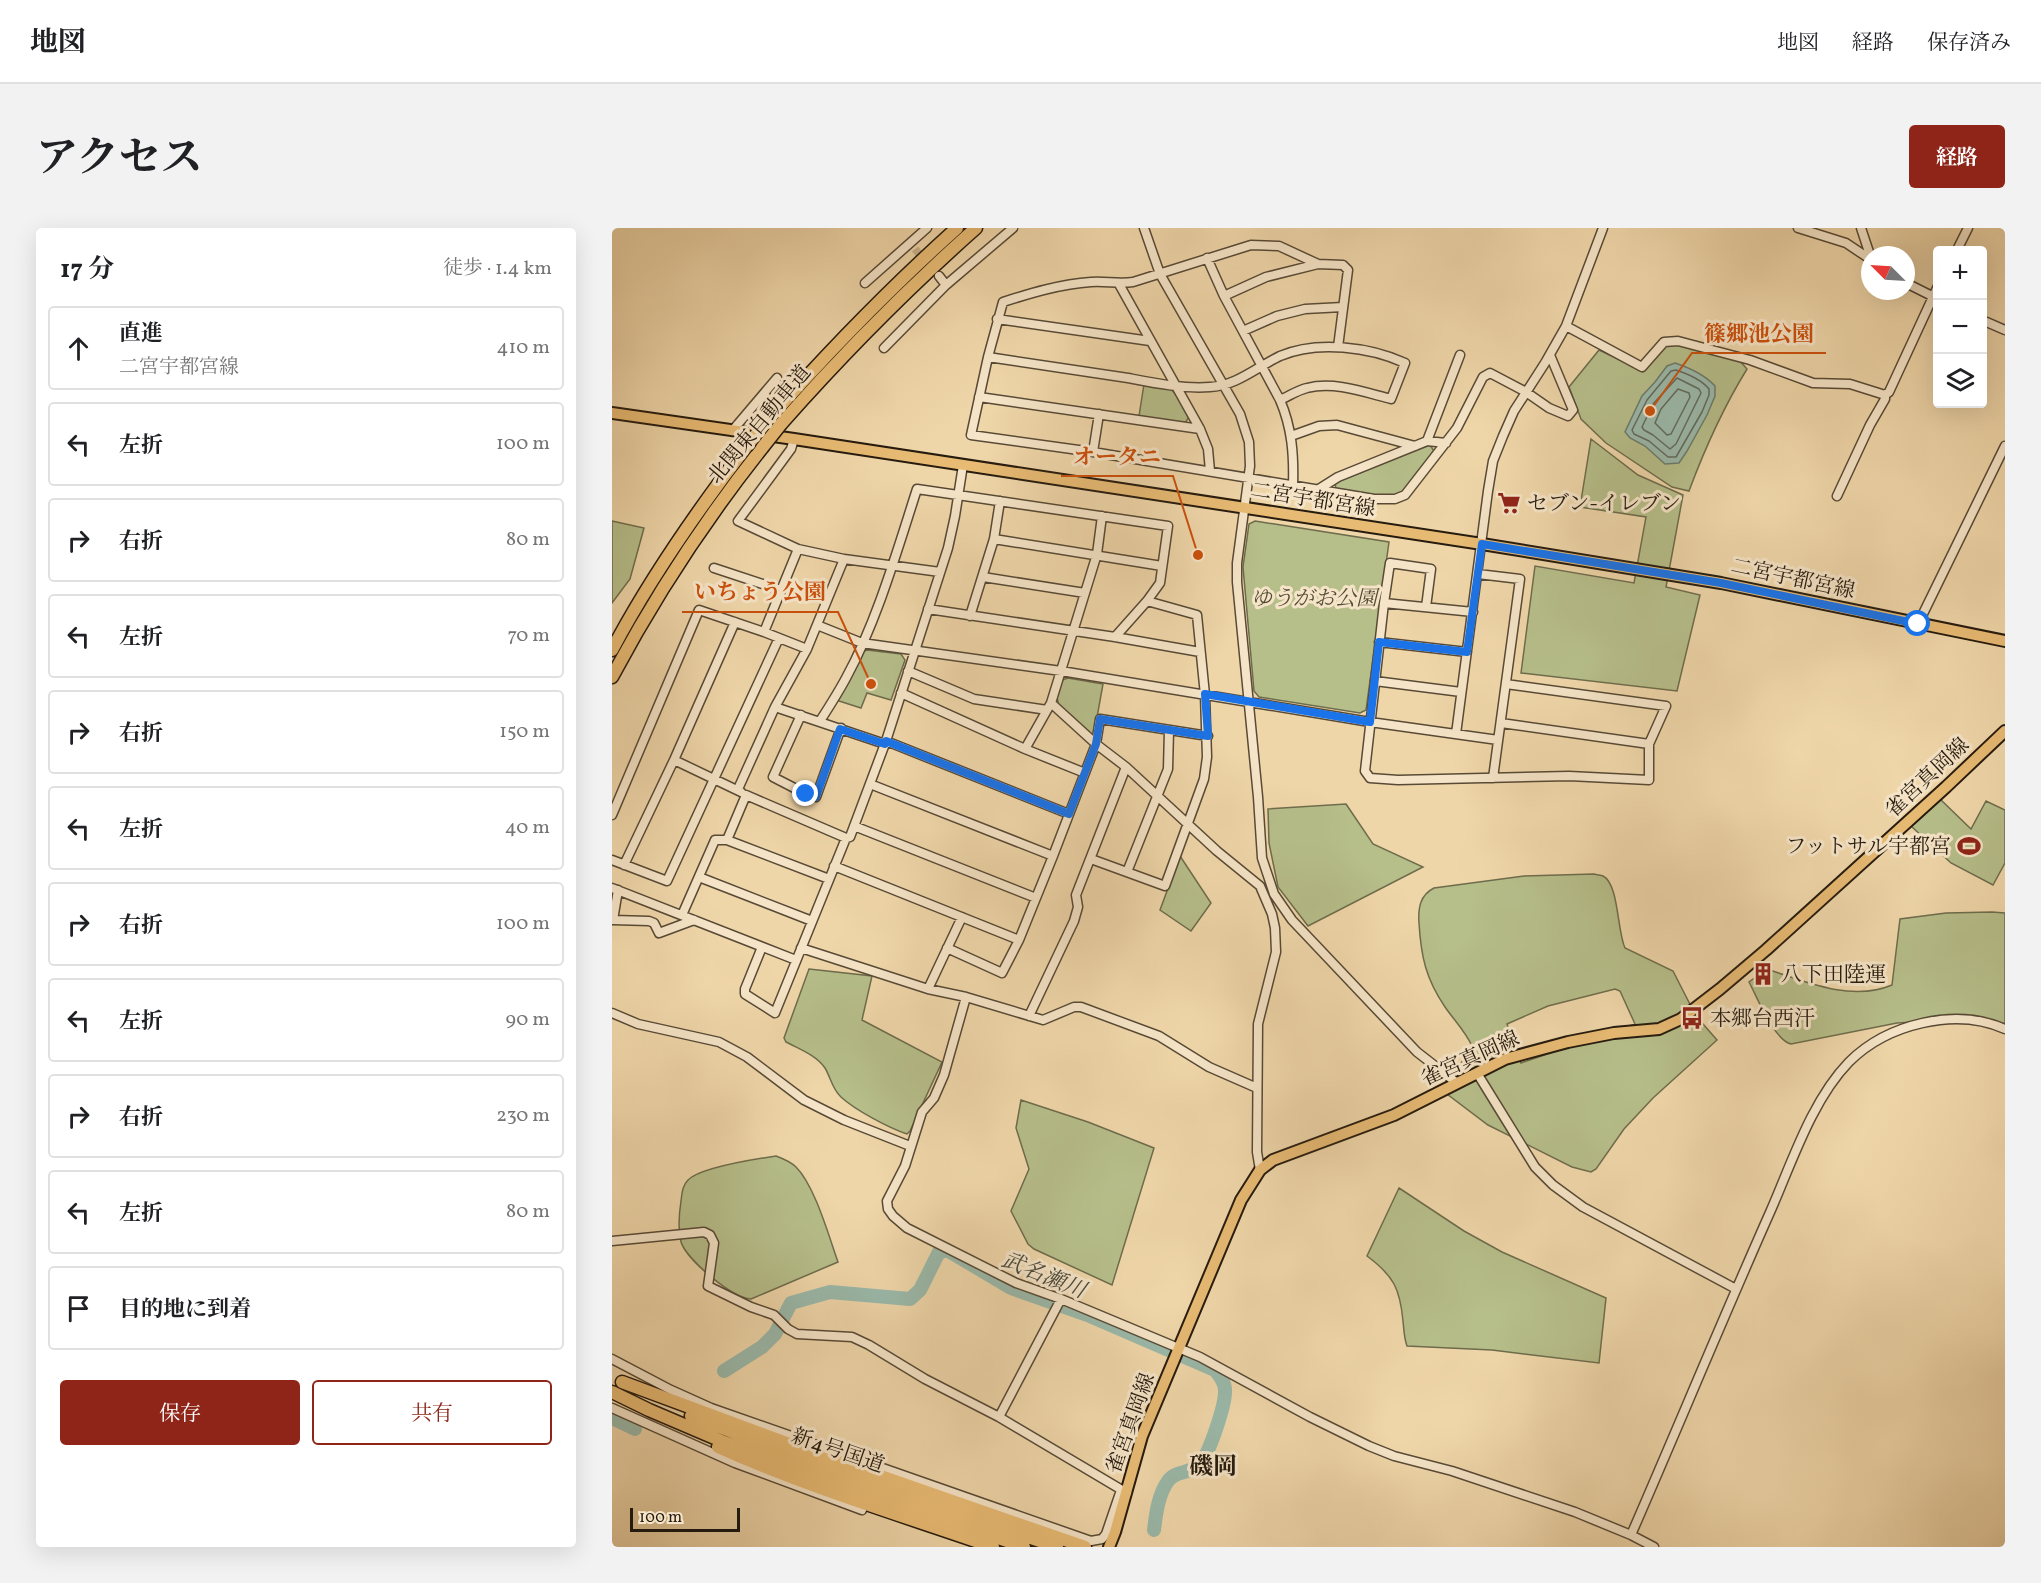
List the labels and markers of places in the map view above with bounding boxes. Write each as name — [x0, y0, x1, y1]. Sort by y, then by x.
callout: 篠郷池公園 — [1692, 313, 1826, 353]
callout: オータニ — [1061, 436, 1173, 476]
supermarket icon: セブン-イレブン — [1496, 490, 1522, 516]
place label: セブン-イレブン — [1527, 490, 1681, 519]
callout: いちょう公園 — [682, 572, 838, 612]
place label: フットサル宇都宮 — [1786, 833, 1951, 862]
sports icon: フットサル宇都宮 — [1956, 833, 1982, 859]
building icon: 八下田陸運 — [1750, 961, 1776, 987]
place label: 八下田陸運 — [1781, 961, 1886, 990]
bus stop icon: 本郷台西汗 — [1679, 1005, 1705, 1031]
place label: 本郷台西汗 — [1710, 1005, 1815, 1034]

